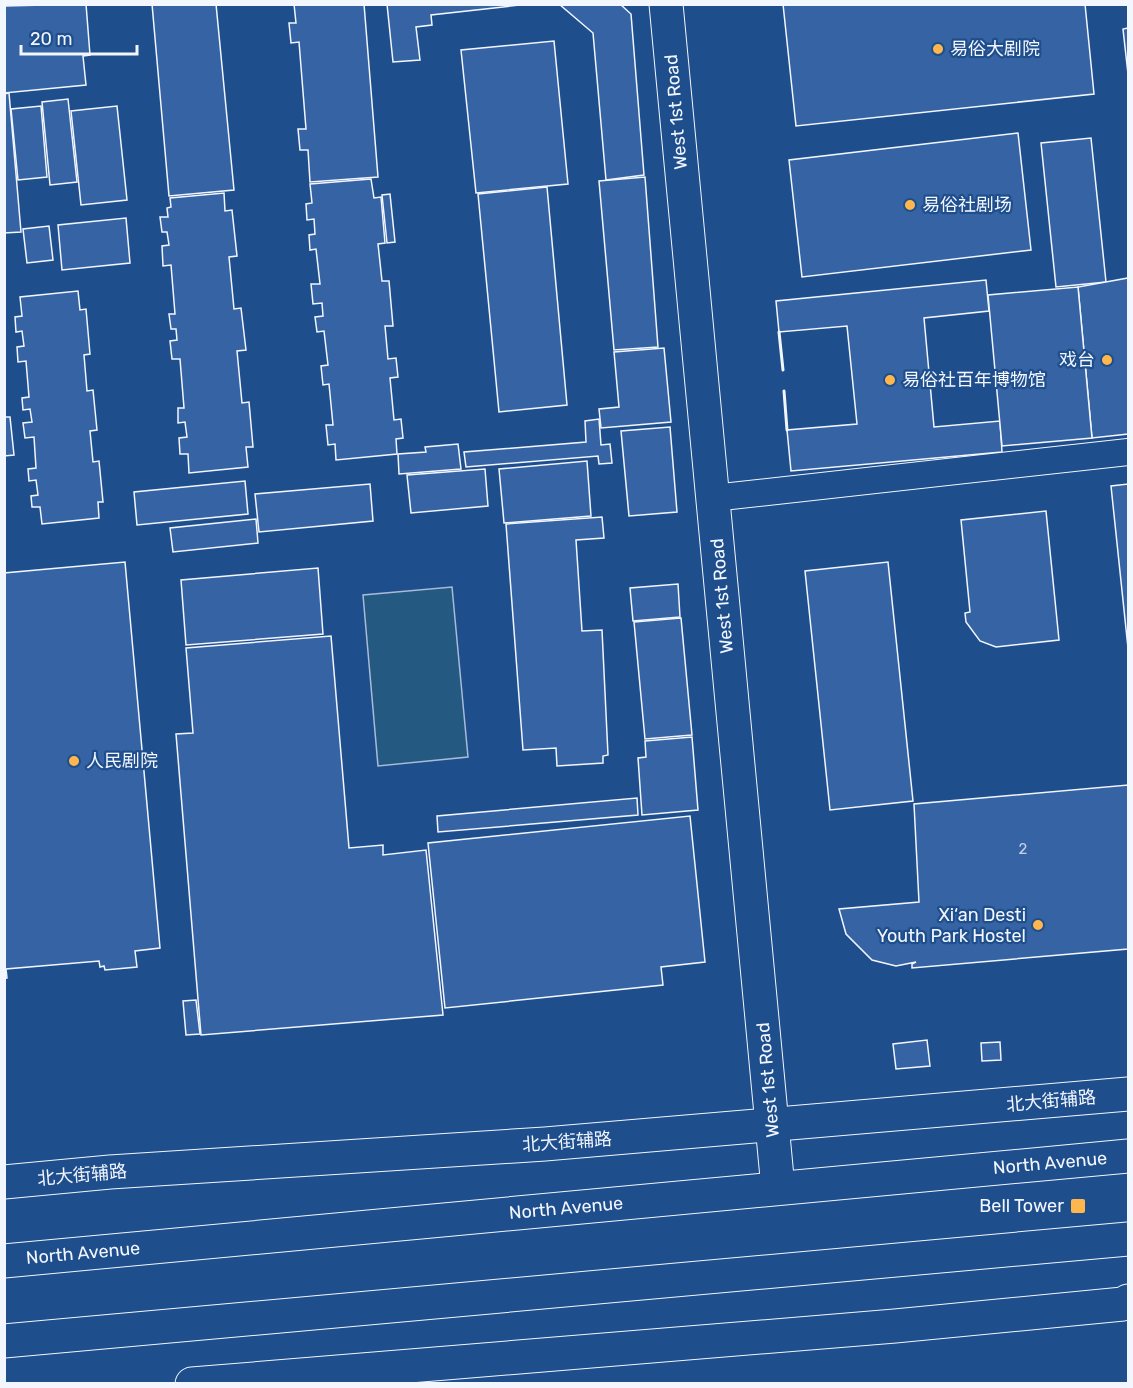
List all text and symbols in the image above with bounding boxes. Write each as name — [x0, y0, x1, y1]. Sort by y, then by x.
scale bar — [21, 18, 136, 56]
text: 20 m — [30, 28, 72, 50]
place label: 易俗大剧院 — [950, 38, 1040, 60]
marker: 易俗大剧院 — [931, 42, 945, 56]
street label: West 1st Road — [660, 53, 692, 171]
place label: 易俗社剧场 — [922, 194, 1012, 216]
marker: 易俗社剧场 — [903, 198, 917, 212]
place label: 戏台 — [1059, 349, 1095, 371]
marker: 戏台 — [1100, 353, 1114, 367]
place label: 易俗社百年博物馆 — [902, 369, 1046, 391]
marker: 易俗社百年博物馆 — [883, 373, 897, 387]
street label: West 1st Road — [706, 537, 738, 655]
place label: 人民剧院 — [86, 750, 158, 772]
marker: 人民剧院 — [67, 754, 81, 768]
house number: 2 — [1019, 840, 1028, 858]
place label: Xi‘an Desti Youth Park Hostel — [877, 904, 1026, 947]
marker: Xi‘an Desti Youth Park Hostel — [1031, 918, 1045, 932]
street label: West 1st Road — [752, 1021, 784, 1139]
street label: 北大街辅路 — [1005, 1086, 1097, 1116]
street label: 北大街辅路 — [521, 1128, 613, 1156]
street label: North Avenue — [992, 1147, 1108, 1179]
street label: 北大街辅路 — [36, 1160, 128, 1190]
street label: North Avenue — [508, 1192, 624, 1224]
place label: Bell Tower — [979, 1195, 1064, 1217]
marker: Bell Tower — [1069, 1197, 1087, 1215]
street label: North Avenue — [25, 1237, 141, 1269]

